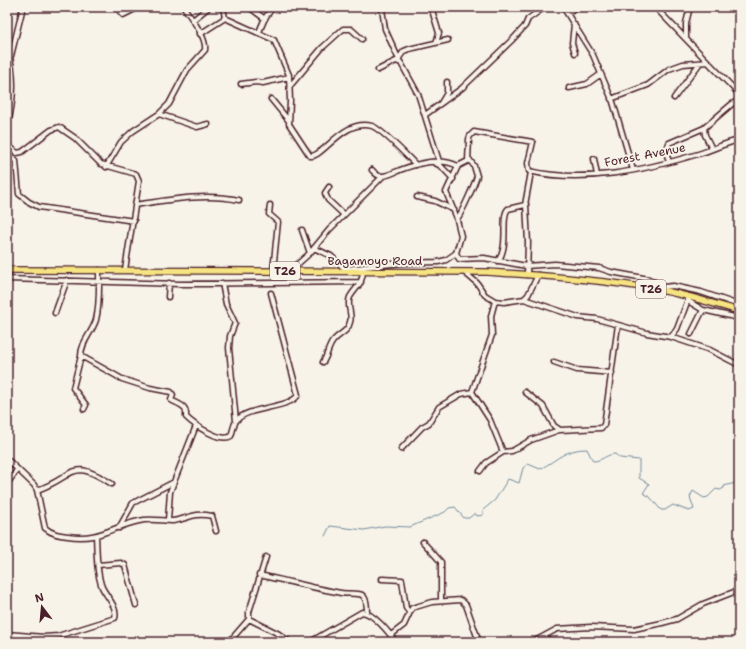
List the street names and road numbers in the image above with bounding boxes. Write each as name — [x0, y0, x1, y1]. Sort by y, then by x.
street label: Forest Avenue — [603, 139, 687, 171]
street label: Bagamoyo Road — [328, 253, 423, 269]
road number: T26 — [270, 262, 300, 280]
road number: T26 — [636, 280, 666, 298]

